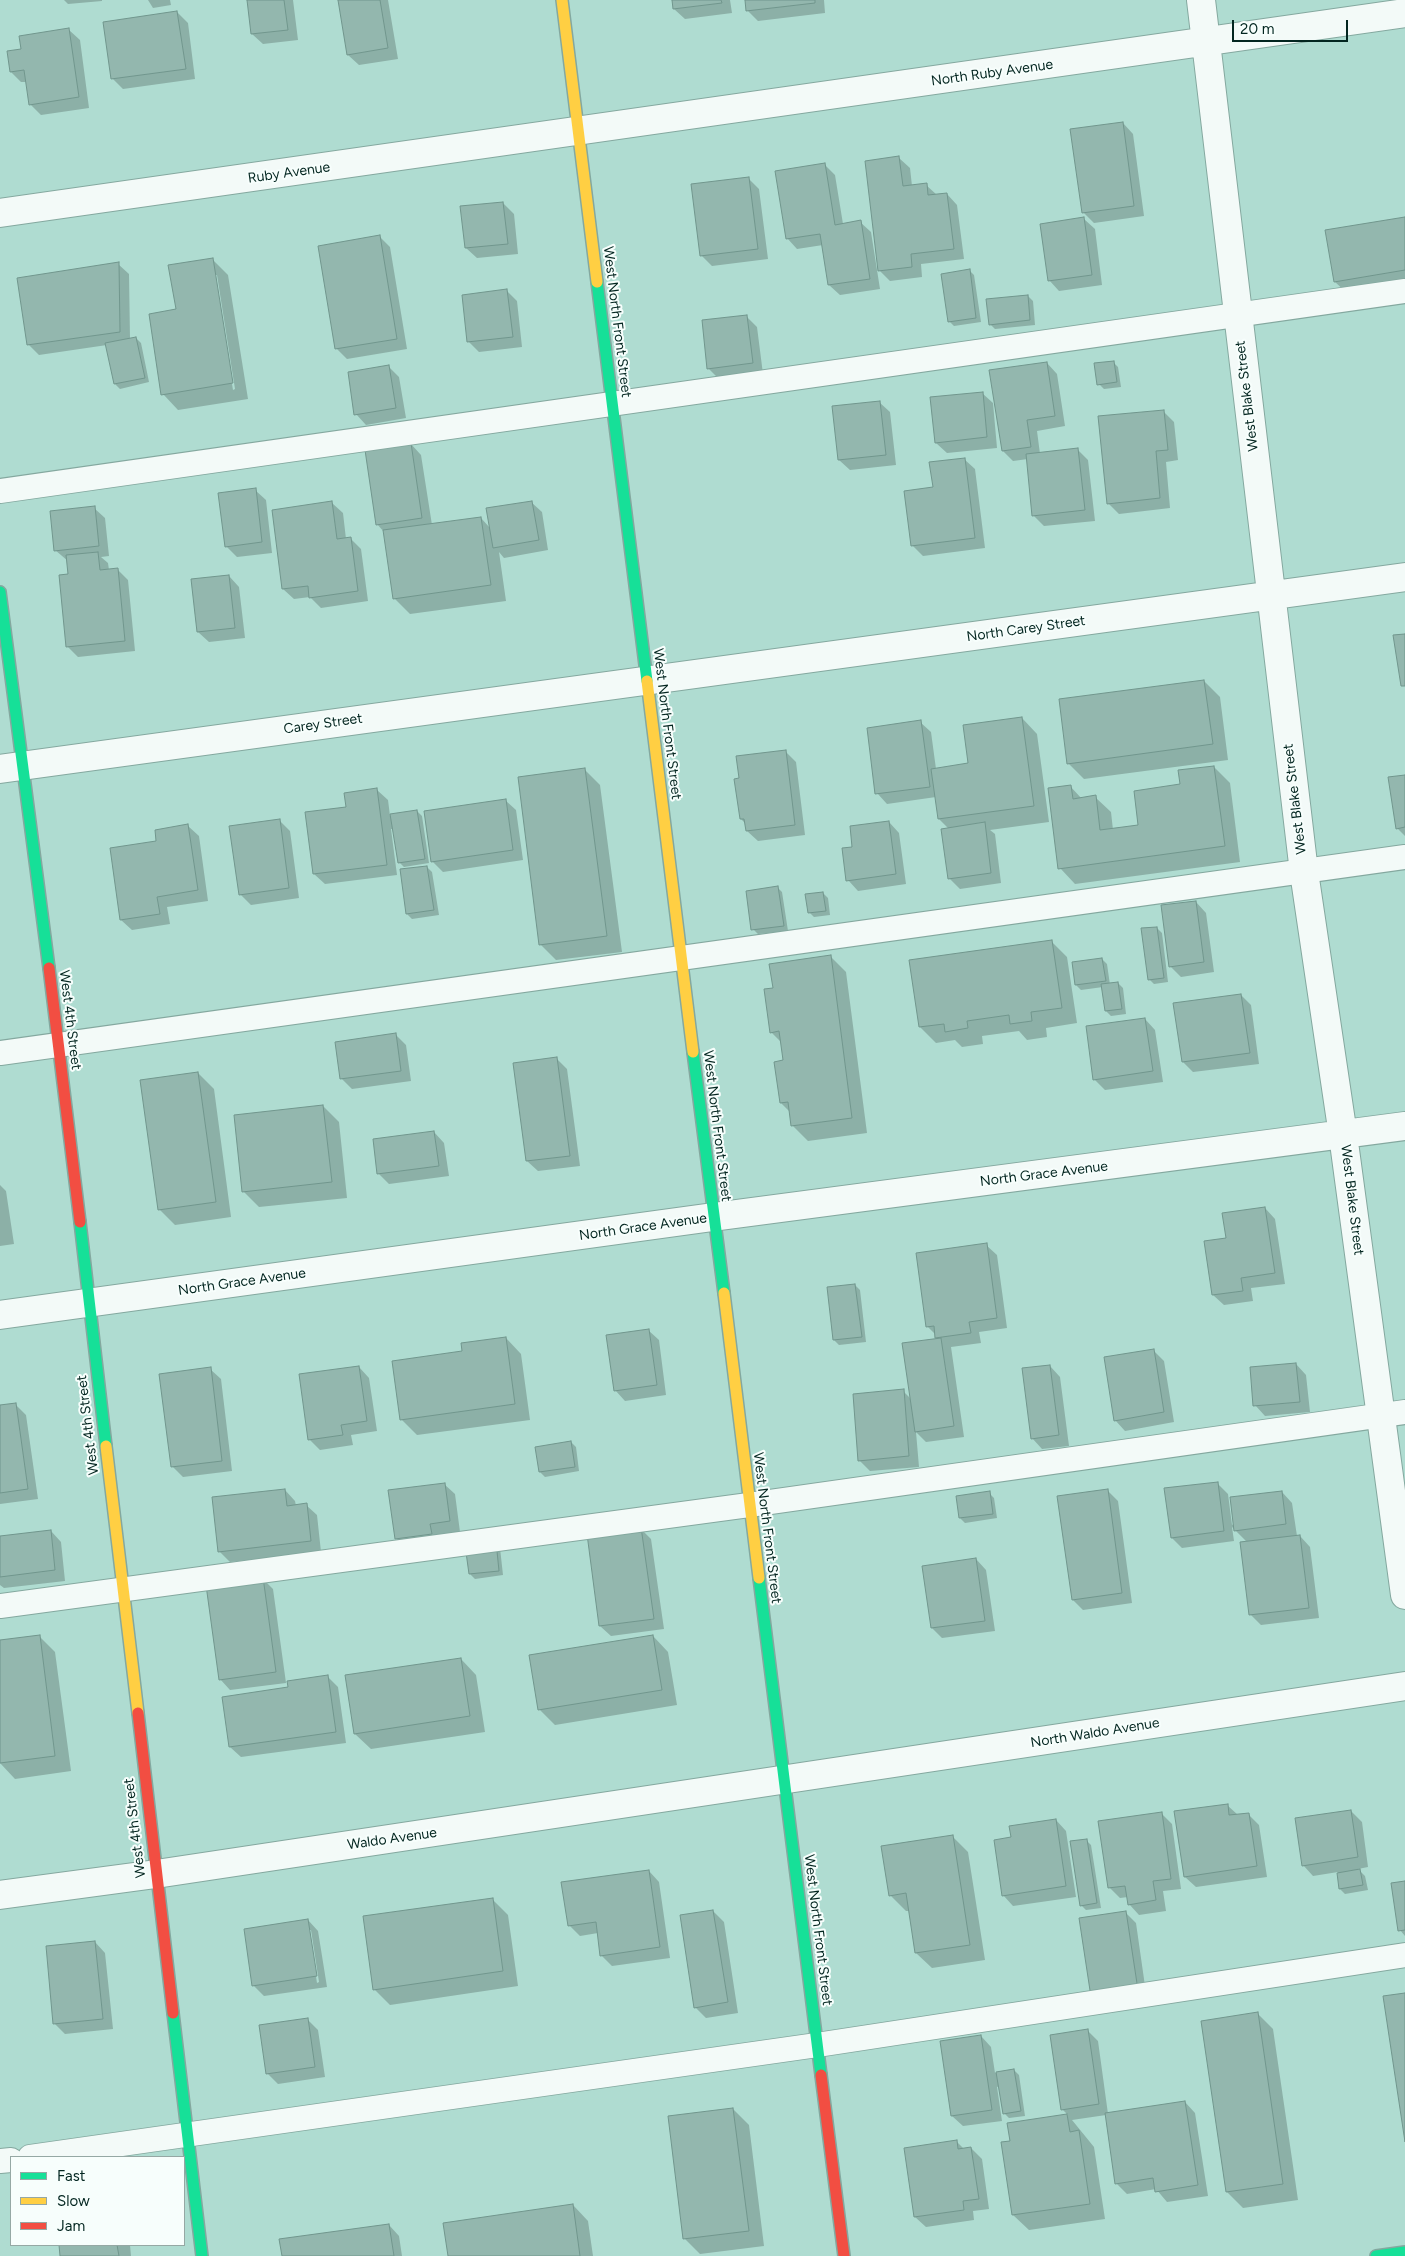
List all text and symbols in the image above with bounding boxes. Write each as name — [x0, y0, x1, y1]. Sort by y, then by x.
scale bar — [1235, 10, 1351, 42]
text: 20 m — [1240, 20, 1274, 38]
street label: North Ruby Avenue — [930, 56, 1054, 90]
street label: Ruby Avenue — [247, 159, 331, 187]
street label: West North Front Street — [599, 245, 635, 399]
street label: West Blake Street — [1232, 340, 1262, 452]
street label: North Carey Street — [966, 612, 1086, 646]
street label: West North Front Street — [649, 647, 685, 801]
street label: Carey Street — [282, 710, 364, 738]
street label: West Blake Street — [1280, 743, 1310, 855]
street label: West 4th Street — [56, 969, 84, 1071]
street label: West North Front Street — [699, 1049, 735, 1203]
street label: West Blake Street — [1337, 1144, 1367, 1256]
street label: North Grace Avenue — [979, 1158, 1109, 1190]
street label: North Grace Avenue — [578, 1210, 708, 1244]
street label: North Grace Avenue — [177, 1265, 307, 1299]
street label: West 4th Street — [74, 1374, 102, 1476]
street label: West North Front Street — [749, 1451, 785, 1605]
street label: North Waldo Avenue — [1029, 1714, 1161, 1752]
street label: West 4th Street — [121, 1777, 149, 1879]
street label: Waldo Avenue — [346, 1824, 438, 1854]
street label: West North Front Street — [800, 1853, 836, 2007]
legend — [10, 2156, 185, 2246]
text: Fast — [57, 2167, 85, 2185]
text: Slow — [57, 2192, 90, 2210]
text: Jam — [57, 2217, 85, 2235]

